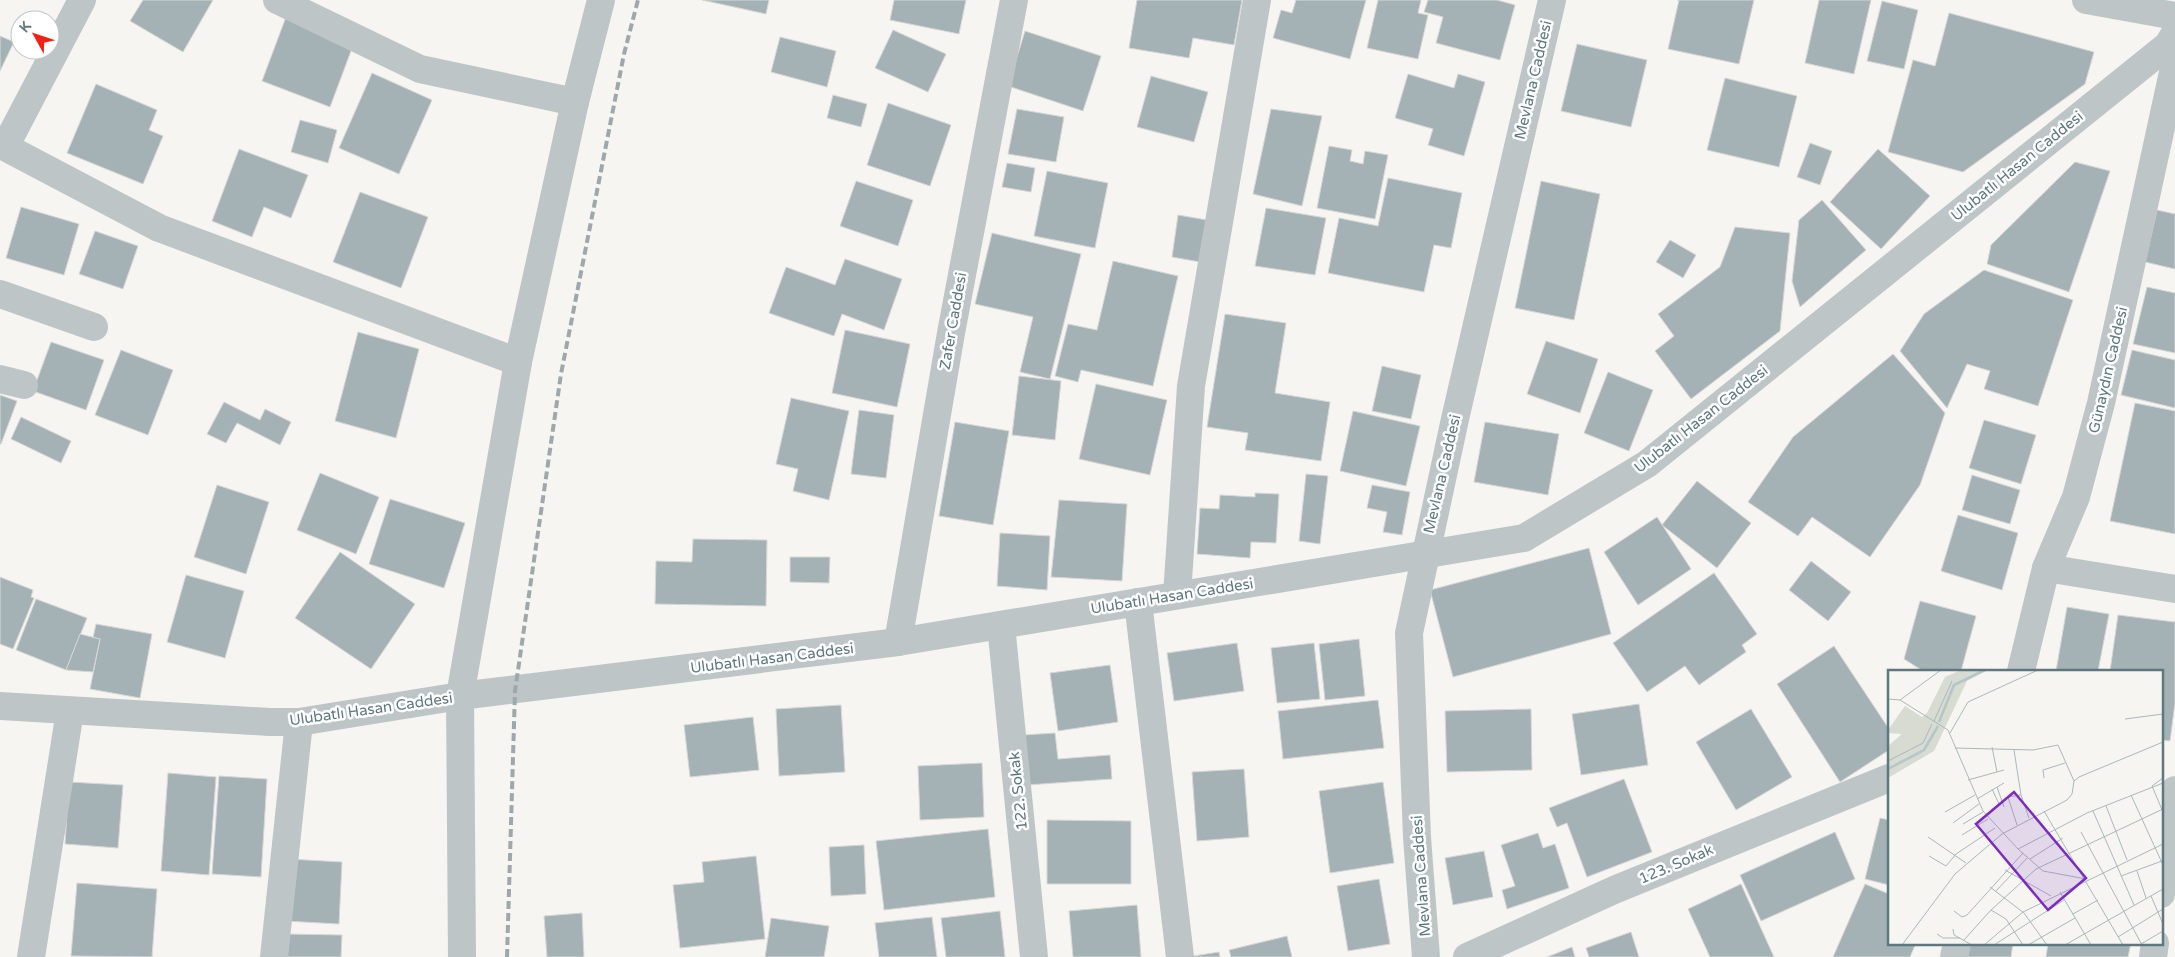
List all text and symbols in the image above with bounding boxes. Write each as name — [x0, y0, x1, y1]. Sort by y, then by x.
north arrow — [10, 10, 60, 60]
text: K — [16, 17, 35, 36]
street label: Mevlana Caddesi — [1511, 19, 1555, 141]
street label: Ulubatlı Hasan Caddesi — [1947, 107, 2087, 225]
street label: Zafer Caddesi — [936, 271, 970, 371]
street label: Günaydın Caddesi — [2085, 305, 2131, 435]
street label: Ulubatlı Hasan Caddesi — [1631, 361, 1771, 477]
street label: Mevlana Caddesi — [1420, 413, 1464, 535]
street label: Ulubatlı Hasan Caddesi — [1089, 574, 1255, 618]
street label: Ulubatlı Hasan Caddesi — [689, 639, 855, 677]
inset map — [1888, 670, 2162, 944]
street label: Ulubatlı Hasan Caddesi — [288, 689, 454, 729]
street label: 122. Sokak — [1005, 751, 1031, 831]
street label: Mevlana Caddesi — [1408, 815, 1434, 937]
street label: 123. Sokak — [1636, 840, 1716, 888]

